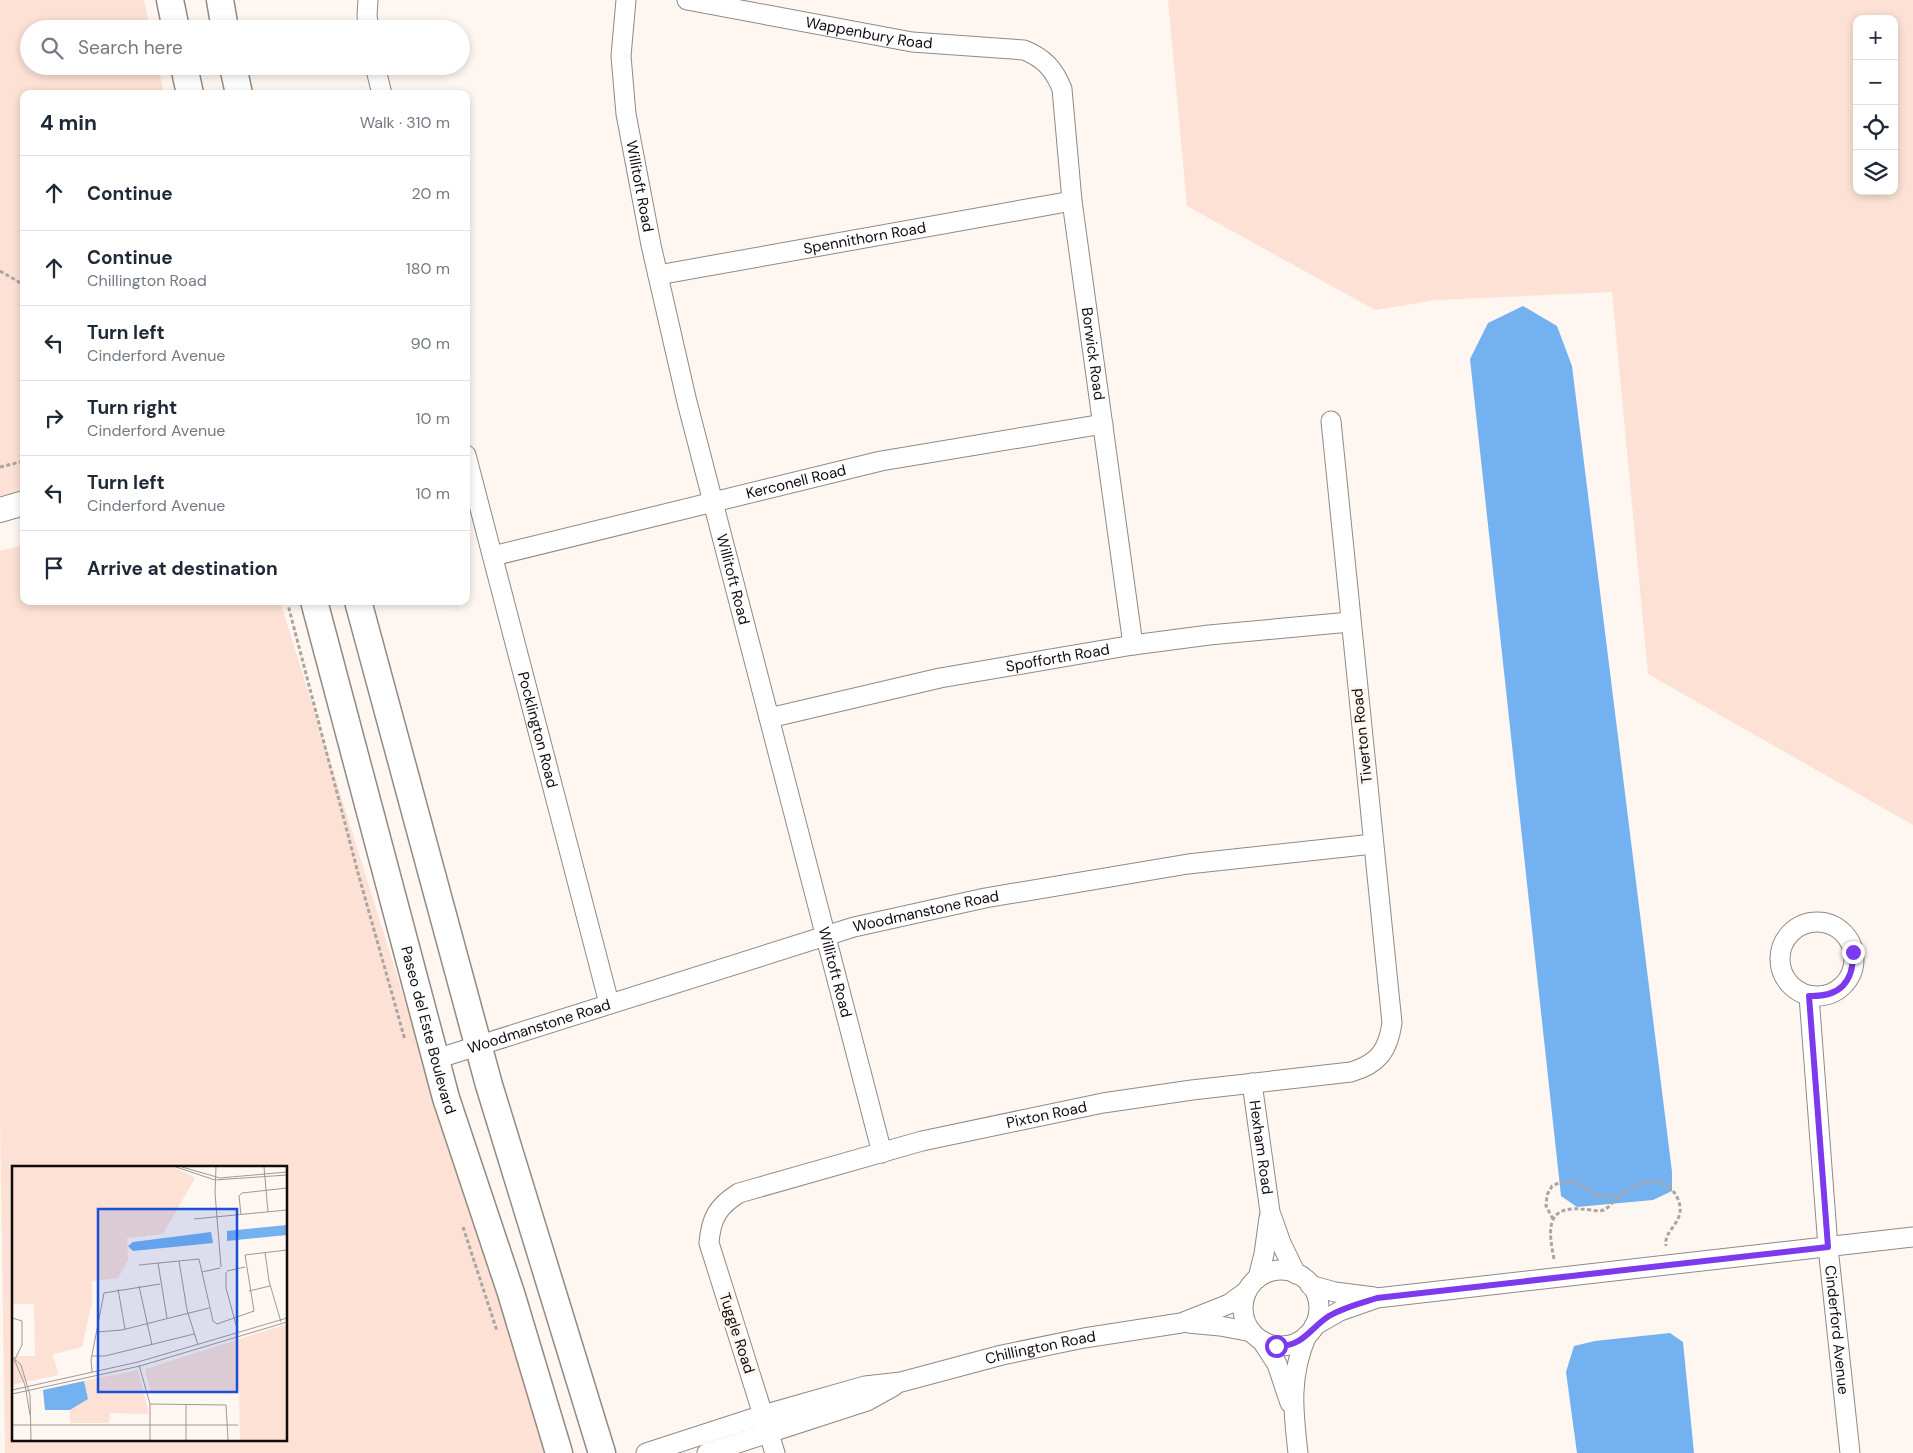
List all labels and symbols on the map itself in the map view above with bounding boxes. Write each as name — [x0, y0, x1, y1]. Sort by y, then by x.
street label: Wappenbury Road — [804, 12, 933, 53]
street label: Willitoft Road — [621, 139, 658, 234]
street label: Spennithorn Road — [802, 217, 928, 259]
street label: Borwick Road — [1077, 306, 1109, 401]
street label: Kerconell Road — [744, 460, 848, 504]
street label: Willitoft Road — [712, 532, 754, 627]
street label: Spofforth Road — [1004, 639, 1111, 677]
street label: Pocklington Road — [513, 669, 562, 790]
street label: Tiverton Road — [1347, 687, 1377, 785]
street label: Woodmanstone Road — [851, 886, 1000, 937]
street label: Willitoft Road — [814, 925, 856, 1020]
route end — [1842, 941, 1865, 964]
street label: Paseo del Este Boulevard — [396, 944, 461, 1117]
street label: Woodmanstone Road — [465, 995, 613, 1058]
street label: Pixton Road — [1005, 1097, 1089, 1133]
street label: Hexham Road — [1245, 1099, 1277, 1196]
inset map — [12, 1166, 288, 1440]
street label: Cinderford Avenue — [1820, 1264, 1854, 1395]
street label: Tuggle Road — [715, 1290, 759, 1376]
street label: Chillington Road — [983, 1326, 1097, 1369]
route start — [1265, 1335, 1288, 1358]

